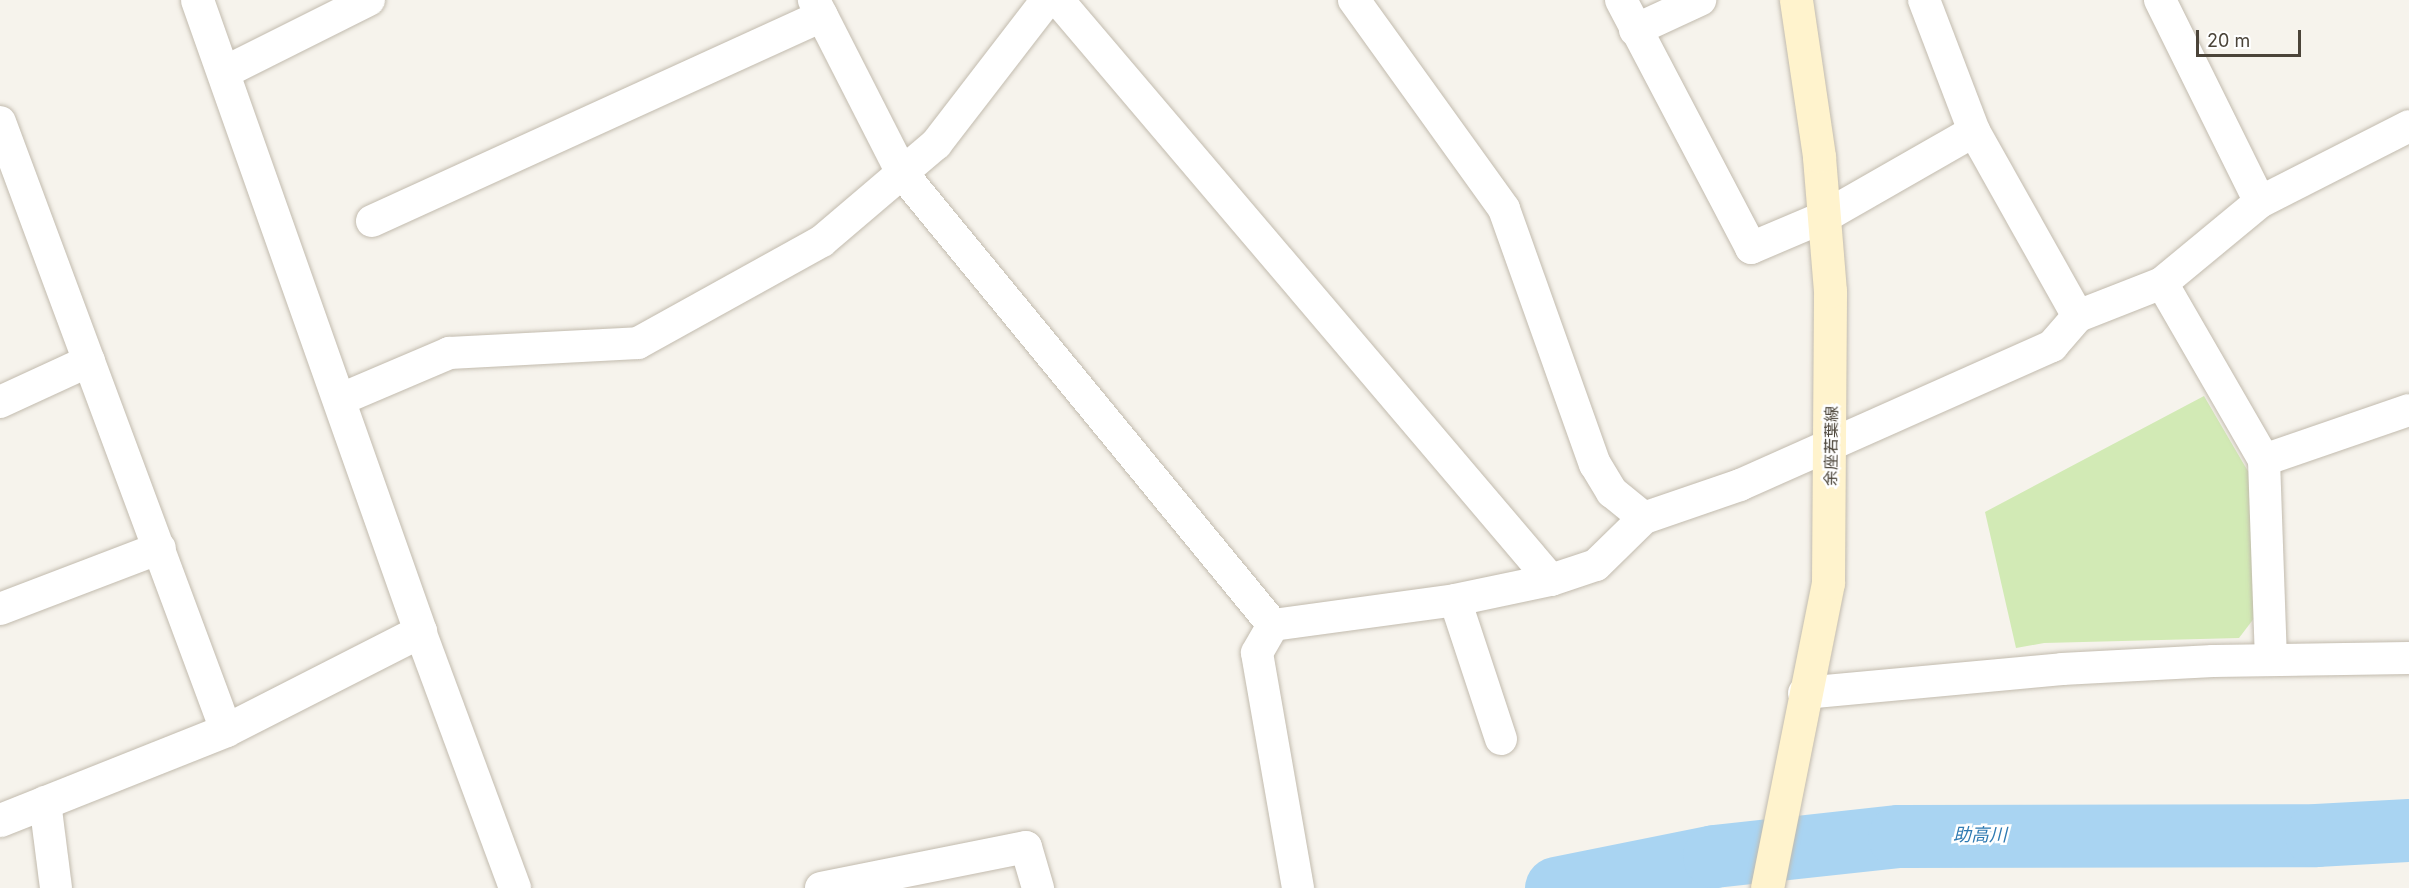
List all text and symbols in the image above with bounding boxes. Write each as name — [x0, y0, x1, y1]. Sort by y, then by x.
scale bar — [2199, 18, 2304, 56]
text: 20 m — [2207, 30, 2250, 51]
street label: 余座若葉線 — [1821, 406, 1841, 486]
water label: 助高川 — [1953, 824, 2007, 846]

